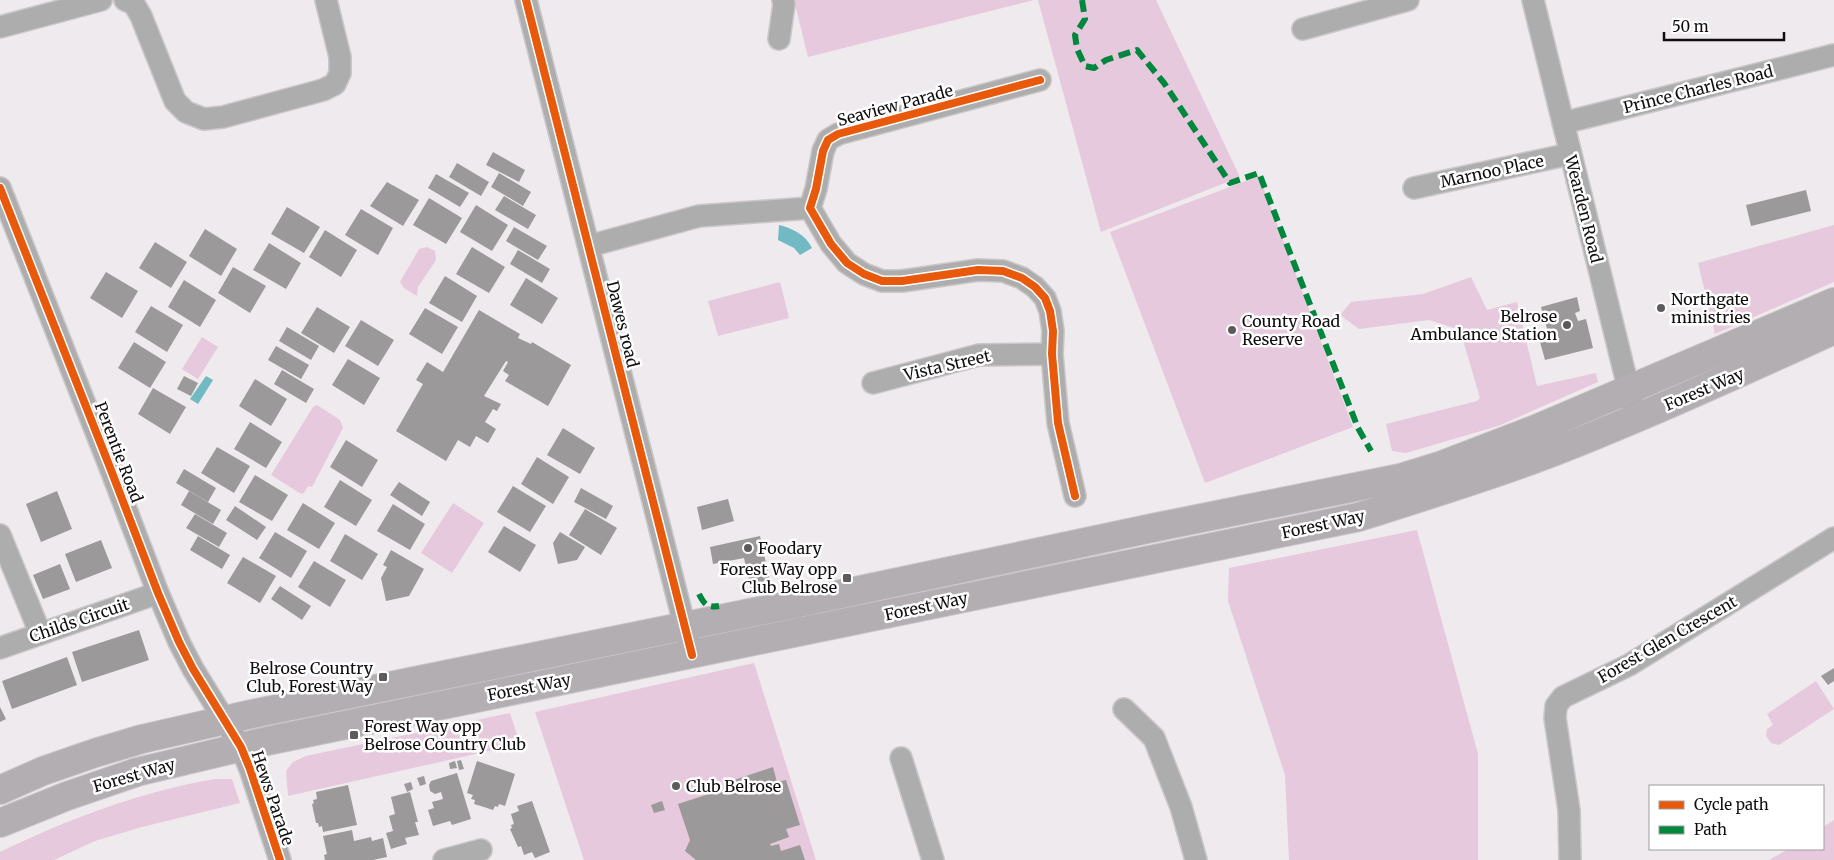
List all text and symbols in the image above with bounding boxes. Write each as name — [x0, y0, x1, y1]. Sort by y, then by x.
scale bar — [1664, 10, 1784, 42]
text: 50 m — [1672, 17, 1709, 36]
street label: Prince Charles Road — [1621, 61, 1775, 117]
street label: Seaview Parade — [835, 80, 955, 130]
street label: Marnoo Place — [1439, 150, 1545, 192]
street label: Wearden Road — [1561, 152, 1607, 265]
street label: Dawes road — [603, 279, 644, 370]
place label: Northgate ministries — [1671, 289, 1751, 327]
marker: Northgate ministries — [1655, 302, 1667, 314]
place label: Belrose Ambulance Station — [1410, 306, 1557, 344]
place label: County Road Reserve — [1242, 311, 1341, 349]
marker: Belrose Ambulance Station — [1561, 319, 1573, 331]
marker: County Road Reserve — [1226, 324, 1238, 336]
street label: Vista Street — [901, 345, 993, 385]
street label: Forest Way — [1661, 363, 1747, 415]
street label: Perentie Road — [91, 399, 148, 506]
street label: Forest Way — [1280, 505, 1367, 543]
place label: Foodary — [758, 538, 822, 558]
marker: Foodary — [742, 542, 754, 554]
place label: Forest Way opp Club Belrose — [720, 559, 837, 597]
marker: Forest Way opp Club Belrose — [841, 572, 853, 584]
street label: Forest Way — [883, 587, 970, 625]
street label: Forest Glen Crescent — [1594, 591, 1741, 687]
street label: Childs Circuit — [27, 593, 132, 646]
place label: Belrose Country Club, Forest Way — [247, 658, 374, 696]
street label: Forest Way — [486, 669, 573, 705]
marker: Belrose Country Club, Forest Way — [377, 671, 389, 683]
place label: Forest Way opp Belrose Country Club — [364, 716, 526, 754]
marker: Forest Way opp Belrose Country Club — [348, 729, 360, 741]
street label: Hews Parade — [247, 748, 299, 848]
street label: Forest Way — [91, 754, 178, 796]
place label: Club Belrose — [686, 776, 781, 796]
marker: Club Belrose — [670, 780, 682, 792]
legend — [1649, 785, 1824, 850]
text: Cycle path — [1694, 795, 1769, 814]
text: Path — [1694, 820, 1727, 839]

